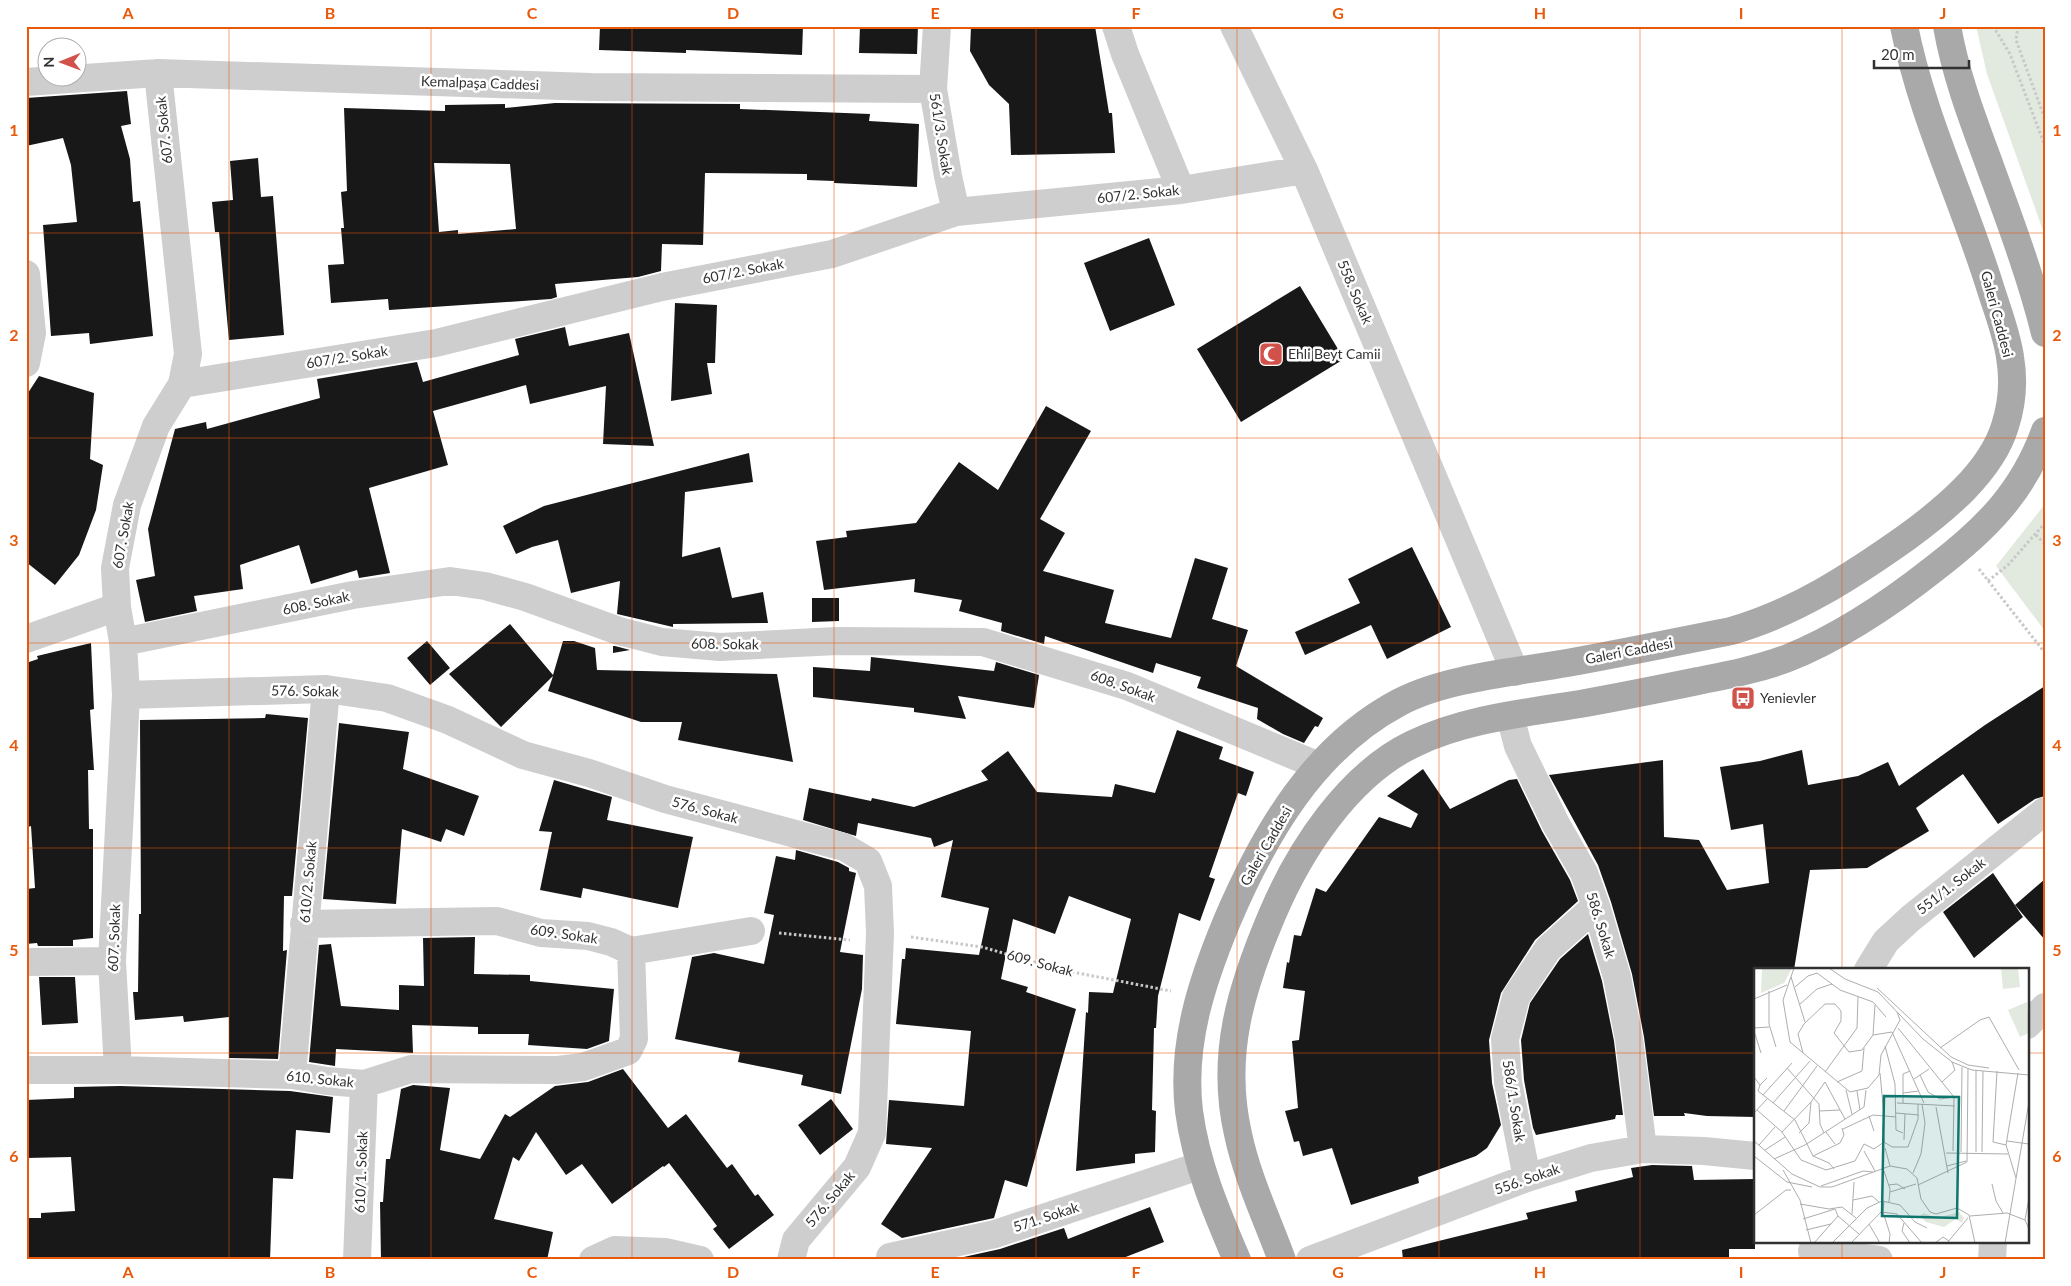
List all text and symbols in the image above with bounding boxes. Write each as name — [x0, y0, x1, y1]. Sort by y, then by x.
text: A — [121, 3, 134, 22]
text: B — [325, 3, 335, 22]
text: C — [527, 3, 538, 22]
text: D — [727, 3, 739, 22]
text: E — [930, 3, 940, 22]
text: F — [1131, 3, 1141, 22]
text: G — [1332, 3, 1344, 22]
text: H — [1534, 3, 1546, 22]
text: I — [1739, 3, 1743, 22]
text: J — [1940, 3, 1946, 22]
north arrow — [38, 38, 88, 88]
scale bar — [1874, 38, 1968, 70]
text: 20 m — [1881, 45, 1915, 63]
text: N — [40, 57, 57, 68]
street label: Kemalpaşa Caddesi — [421, 72, 539, 93]
street label: 561/3. Sokak — [927, 92, 956, 177]
street label: 607. Sokak — [151, 95, 176, 165]
text: 1 — [9, 120, 19, 139]
text: 1 — [2052, 120, 2062, 139]
street label: 607/2. Sokak — [1096, 181, 1181, 206]
street label: 607/2. Sokak — [701, 254, 786, 287]
street label: 558. Sokak — [1334, 257, 1377, 327]
street label: Galeri Caddesi — [1978, 269, 2017, 359]
text: 2 — [9, 325, 19, 344]
text: 2 — [2052, 325, 2062, 344]
mosque icon: Ehli Beyt Camii — [1258, 341, 1284, 367]
street label: 607/2. Sokak — [305, 342, 390, 371]
place label: Ehli Beyt Camii — [1288, 345, 1381, 362]
street label: 607. Sokak — [108, 499, 137, 570]
text: 3 — [9, 530, 19, 549]
text: 3 — [2052, 530, 2062, 549]
street label: 608. Sokak — [281, 587, 352, 618]
street label: 608. Sokak — [691, 634, 760, 653]
street label: Galeri Caddesi — [1584, 634, 1674, 667]
street label: 608. Sokak — [1088, 666, 1159, 705]
street label: 576. Sokak — [271, 681, 340, 700]
bus stop icon: Yenievler — [1730, 685, 1756, 711]
place label: Yenievler — [1760, 689, 1816, 706]
text: 4 — [9, 735, 19, 754]
text: 4 — [2052, 735, 2062, 754]
street label: 576. Sokak — [670, 793, 741, 827]
street label: Galeri Caddesi — [1236, 803, 1295, 888]
street label: 610/2. Sokak — [295, 839, 320, 924]
street label: 551/1. Sokak — [1913, 853, 1989, 918]
street label: 586. Sokak — [1583, 890, 1620, 961]
street label: 607. Sokak — [104, 903, 123, 972]
street label: 609. Sokak — [529, 920, 600, 947]
text: 5 — [9, 940, 19, 959]
text: 5 — [2052, 940, 2062, 959]
street label: 609. Sokak — [1005, 946, 1076, 980]
inset map — [1754, 968, 2028, 1244]
street label: 586/1. Sokak — [1500, 1059, 1529, 1144]
street label: 610. Sokak — [285, 1066, 356, 1091]
street label: 610/1. Sokak — [351, 1130, 370, 1213]
text: 6 — [9, 1146, 19, 1165]
text: 6 — [2052, 1146, 2062, 1165]
street label: 556. Sokak — [1492, 1159, 1563, 1198]
street label: 576. Sokak — [801, 1167, 859, 1230]
street label: 571. Sokak — [1011, 1198, 1082, 1235]
text: A — [121, 1262, 134, 1281]
text: B — [325, 1262, 335, 1281]
text: C — [527, 1262, 538, 1281]
text: D — [727, 1262, 739, 1281]
text: E — [930, 1262, 940, 1281]
text: F — [1131, 1262, 1141, 1281]
text: G — [1332, 1262, 1344, 1281]
text: H — [1534, 1262, 1546, 1281]
text: I — [1739, 1262, 1743, 1281]
text: J — [1940, 1262, 1946, 1281]

